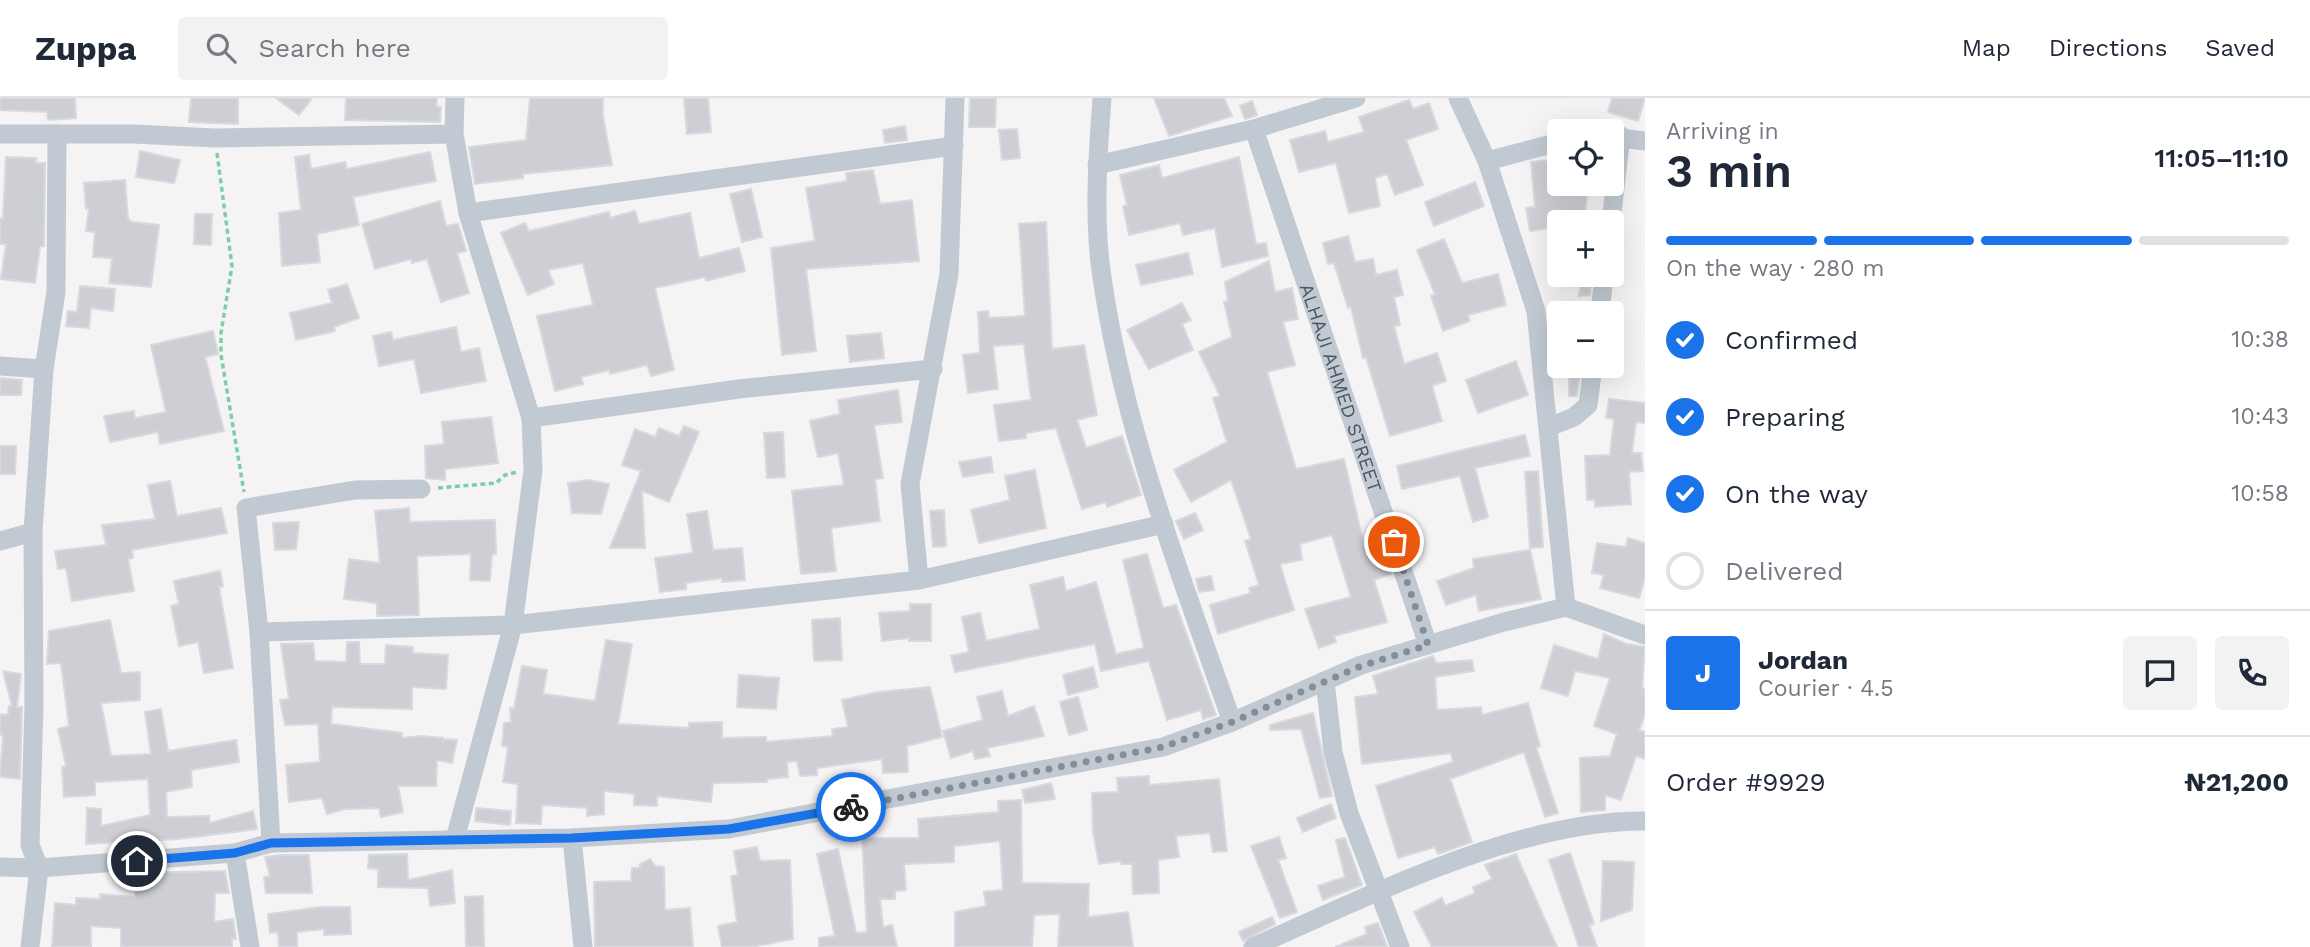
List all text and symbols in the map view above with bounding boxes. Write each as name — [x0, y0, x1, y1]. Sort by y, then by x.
search box — [178, 17, 668, 80]
text: Zuppa — [35, 29, 136, 68]
icon: search — [202, 29, 240, 67]
text: Search here — [258, 33, 411, 63]
text: Map — [1962, 34, 2011, 62]
text: Directions — [2049, 34, 2167, 62]
text: Saved — [2205, 34, 2275, 62]
text: Arriving in — [1666, 118, 1779, 145]
map controls — [1547, 119, 1624, 378]
button: locate — [1547, 119, 1624, 196]
text: 11:05–11:10 — [2155, 143, 2289, 173]
text: 3 min — [1666, 144, 1792, 198]
button: + — [1547, 210, 1624, 287]
text: On the way · 280 m — [1666, 255, 1884, 282]
street label: ALHAJI AHMED STREET — [1295, 280, 1387, 495]
button: − — [1547, 301, 1624, 378]
icon: check — [1666, 321, 1704, 359]
text: Confirmed — [1725, 325, 1858, 355]
text: 10:38 — [2231, 326, 2289, 353]
icon: check — [1666, 398, 1704, 436]
text: Preparing — [1725, 402, 1845, 432]
text: 10:43 — [2231, 403, 2289, 430]
icon: check — [1666, 475, 1704, 513]
text: On the way — [1725, 479, 1868, 509]
text: 10:58 — [2231, 480, 2289, 507]
pin — [1364, 512, 1424, 572]
icon: bag — [1375, 523, 1413, 561]
text: Delivered — [1725, 556, 1844, 586]
button: chat — [2123, 636, 2197, 710]
button: phone — [2215, 636, 2289, 710]
text: Jordan — [1758, 645, 1848, 675]
text: J — [1695, 658, 1711, 688]
text: Courier · 4.5 — [1758, 675, 1894, 702]
text: Order #9929 — [1666, 767, 1826, 797]
text: ₦21,200 — [2184, 767, 2289, 797]
courier — [816, 772, 886, 842]
icon: bike — [832, 788, 870, 826]
pin — [107, 831, 167, 891]
icon: home — [118, 842, 156, 880]

